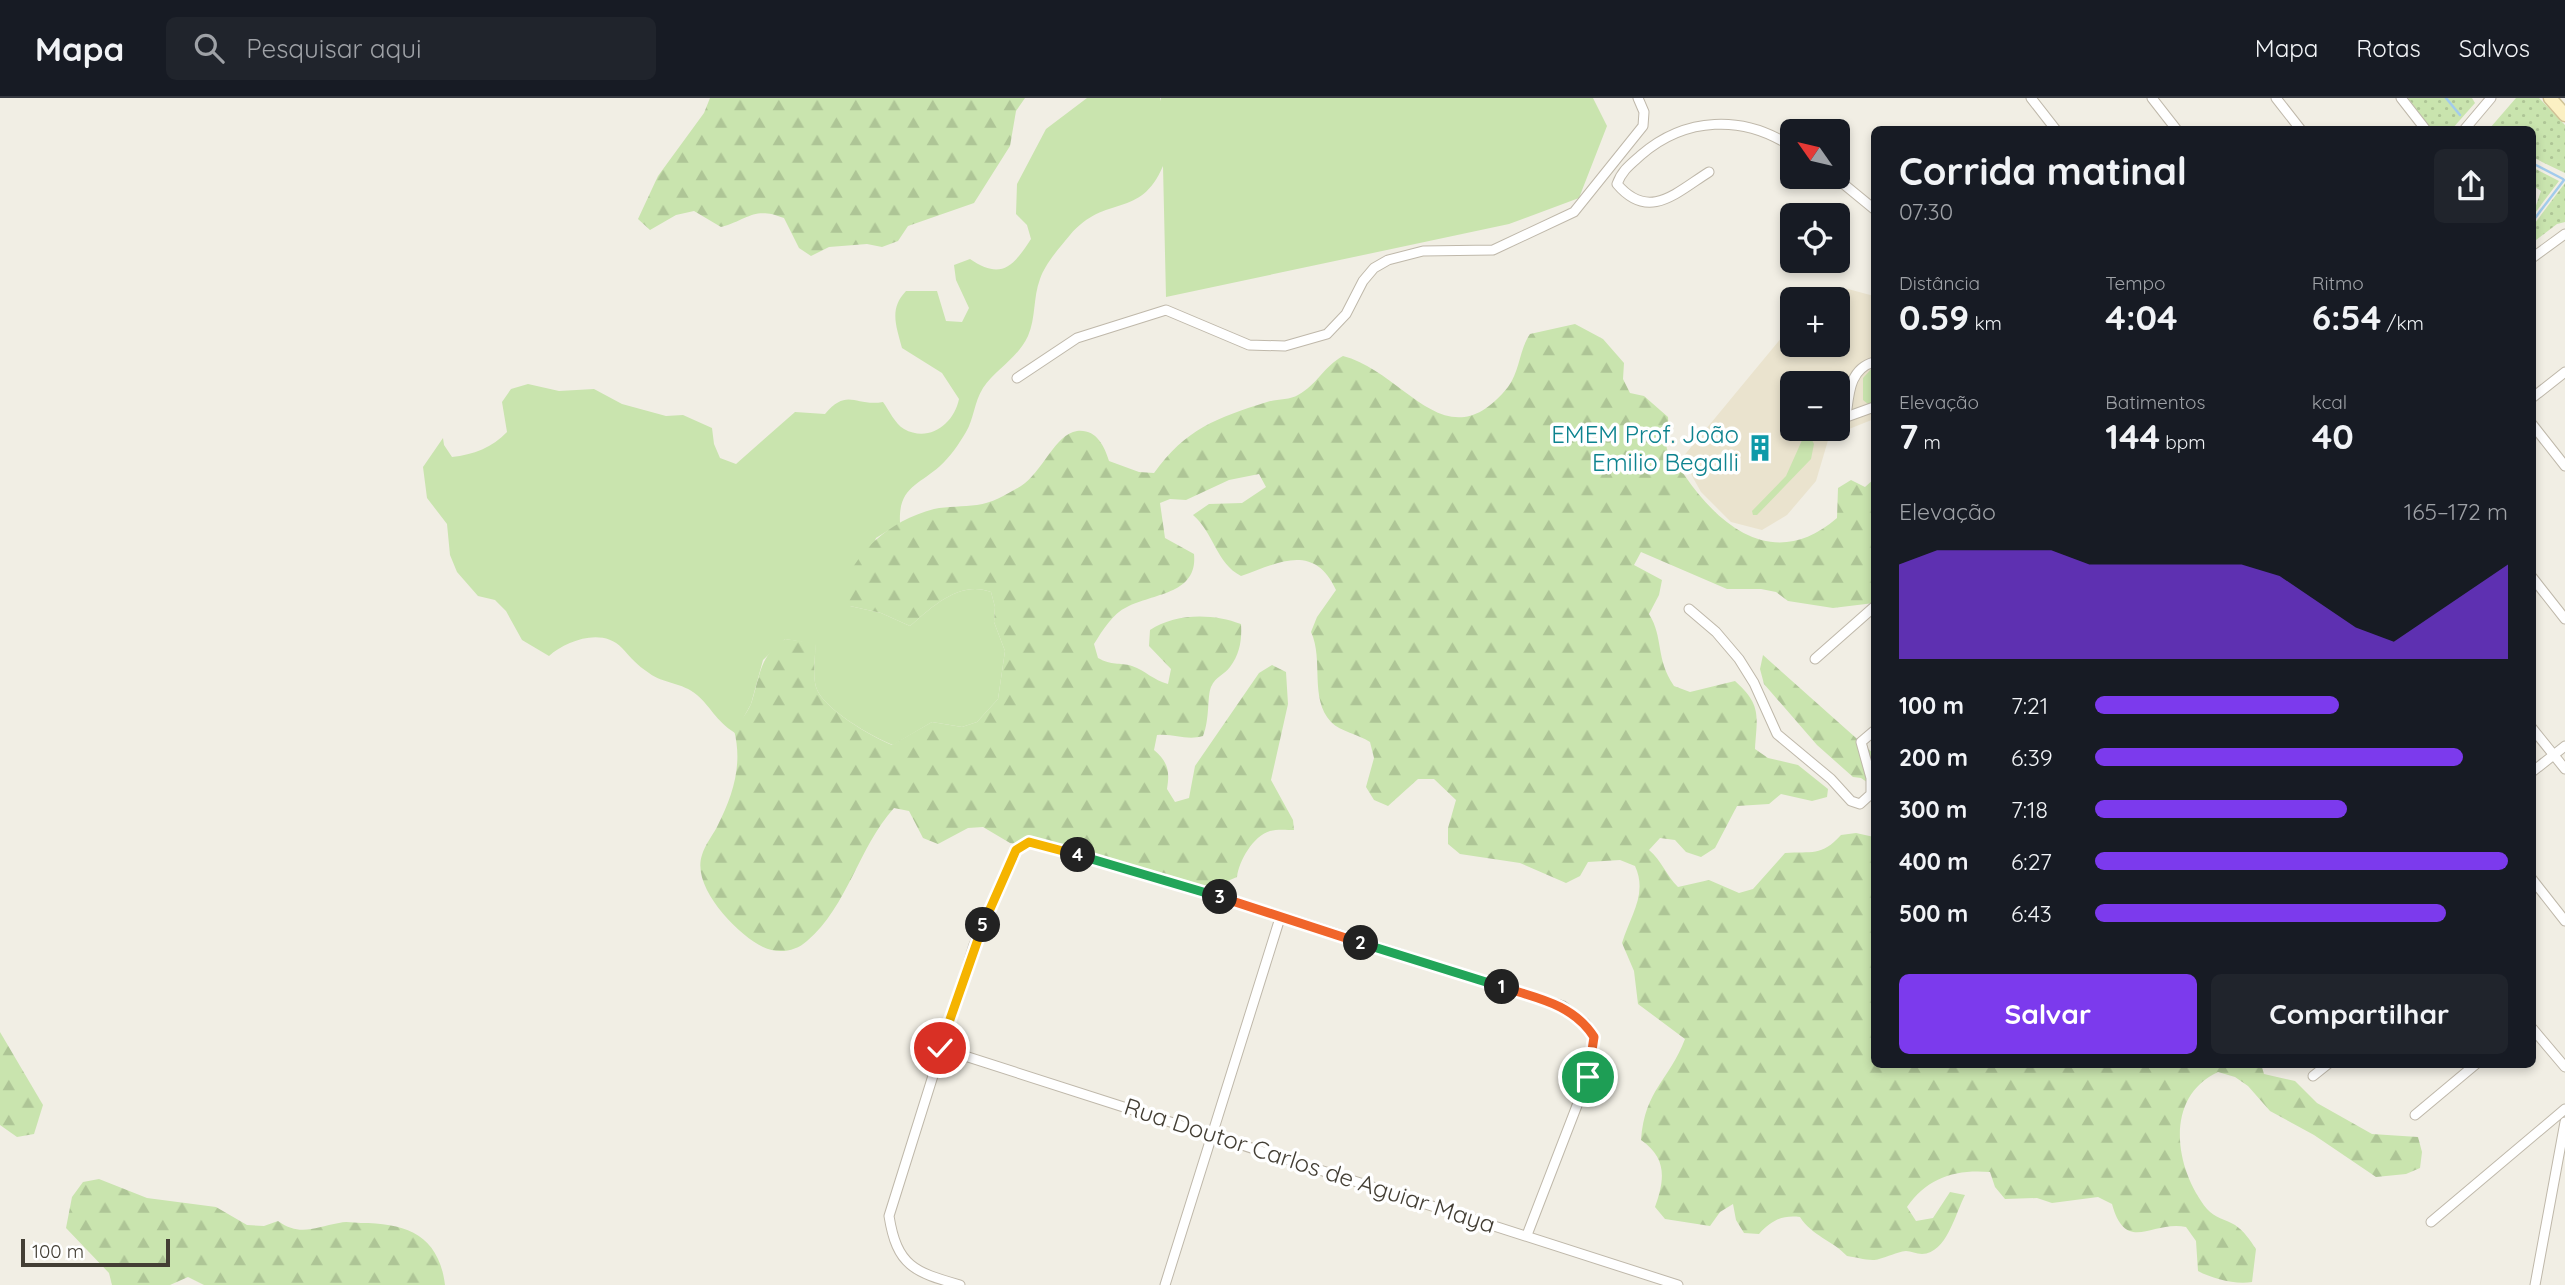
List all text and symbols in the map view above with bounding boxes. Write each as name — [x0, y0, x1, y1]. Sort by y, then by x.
search box — [166, 17, 656, 80]
text: Mapa — [35, 28, 124, 69]
icon: search — [190, 29, 228, 67]
text: Pesquisar aqui — [246, 32, 422, 65]
text: Mapa — [2255, 33, 2318, 63]
text: Rotas — [2356, 33, 2421, 63]
text: Salvos — [2459, 33, 2530, 63]
north arrow — [1780, 119, 1850, 189]
map controls — [1780, 119, 1850, 441]
text: Corrida matinal — [1899, 147, 2187, 195]
button: share — [2434, 149, 2508, 223]
text: 07:30 — [1899, 197, 1953, 226]
button: locate — [1780, 203, 1850, 273]
text: Distância — [1899, 271, 1980, 295]
text: Tempo — [2105, 271, 2166, 295]
text: Ritmo — [2312, 271, 2364, 295]
button: + — [1780, 287, 1850, 357]
text: 0.59 — [1899, 295, 1969, 339]
text: 4:04 — [2105, 295, 2178, 339]
text: 6:54 — [2312, 295, 2381, 339]
text: km — [1969, 311, 2002, 335]
text: /km — [2381, 311, 2424, 335]
button: − — [1780, 371, 1850, 441]
text: Elevação — [1899, 390, 1979, 414]
text: Batimentos — [2105, 390, 2206, 414]
text: kcal — [2312, 390, 2347, 414]
text: 7 — [1899, 414, 1918, 458]
text: 144 — [2105, 414, 2160, 458]
text: 40 — [2312, 414, 2354, 458]
place label: EMEM Prof. João Emilio Begalli — [1551, 419, 1739, 477]
text: m — [1918, 430, 1941, 454]
text: bpm — [2160, 430, 2206, 454]
building icon: EMEM Prof. João Emilio Begalli — [1745, 433, 1775, 463]
text: Elevação — [1899, 497, 1996, 526]
text: 165–172 m — [2404, 497, 2508, 526]
text: 100 m — [1899, 691, 1964, 720]
text: 7:21 — [2011, 691, 2048, 720]
text: 200 m — [1899, 743, 1968, 772]
text: 6:39 — [2011, 743, 2053, 772]
text: 300 m — [1899, 795, 1967, 824]
text: 7:18 — [2011, 795, 2048, 824]
pin: 4 — [1060, 838, 1096, 872]
text: 4 — [1072, 842, 1083, 866]
text: 400 m — [1899, 847, 1968, 876]
text: 6:27 — [2011, 847, 2052, 876]
pin: 3 — [1202, 880, 1238, 914]
text: 3 — [1214, 884, 1225, 908]
text: 500 m — [1899, 899, 1968, 928]
text: 6:43 — [2011, 899, 2052, 928]
pin: 5 — [965, 908, 1000, 942]
text: 5 — [977, 912, 988, 936]
pin: 2 — [1344, 926, 1378, 960]
text: 2 — [1355, 930, 1366, 954]
pin: 1 — [1484, 970, 1520, 1004]
text: 1 — [1498, 974, 1505, 998]
button: Salvar — [1899, 974, 2197, 1054]
button: Compartilhar — [2211, 974, 2508, 1054]
pin — [910, 1018, 970, 1078]
icon: check — [921, 1029, 959, 1067]
pin — [1558, 1047, 1618, 1107]
icon: arrive — [1569, 1058, 1607, 1096]
street label: Rua Doutor Carlos de Aguiar Maya — [1121, 1091, 1499, 1239]
scale bar — [21, 1236, 170, 1268]
text: 100 m — [32, 1239, 84, 1263]

